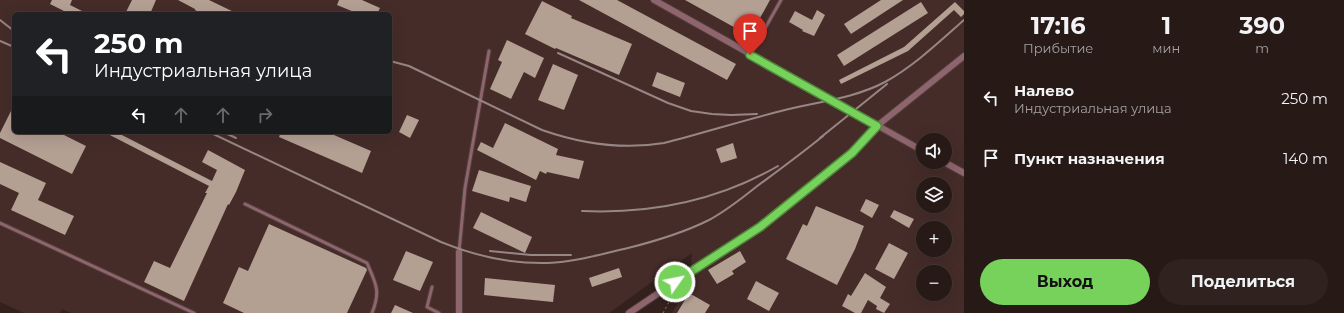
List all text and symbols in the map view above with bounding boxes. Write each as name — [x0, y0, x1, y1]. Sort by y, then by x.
text: 17:16 — [1031, 11, 1086, 40]
text: 1 — [1162, 11, 1171, 40]
text: 390 — [1239, 11, 1285, 40]
pin — [733, 14, 767, 55]
icon: arrive — [739, 20, 761, 42]
text: 250 m — [94, 26, 184, 60]
icon: left — [28, 28, 80, 80]
text: Прибытие — [1023, 40, 1093, 56]
text: мин — [1152, 40, 1180, 56]
text: m — [1255, 40, 1269, 56]
text: Индустриальная улица — [94, 60, 312, 82]
text: Налево — [1014, 81, 1074, 100]
icon: left — [980, 87, 1002, 109]
text: 250 m — [1281, 89, 1328, 108]
text: Индустриальная улица — [1014, 100, 1172, 116]
icon: left — [128, 104, 150, 126]
icon: ahead — [170, 104, 192, 126]
icon: ahead — [212, 104, 234, 126]
icon: right — [254, 104, 276, 126]
map controls — [916, 133, 952, 301]
button: sound — [916, 133, 952, 169]
icon: arrive — [980, 147, 1002, 169]
text: Пункт назначения — [1014, 149, 1165, 168]
text: 140 m — [1283, 149, 1328, 168]
button: layers — [916, 177, 952, 213]
button: + — [916, 221, 952, 257]
button: Выход — [980, 259, 1150, 305]
button: Поделиться — [1158, 259, 1328, 305]
position arrow — [654, 261, 696, 303]
button: − — [916, 265, 952, 301]

